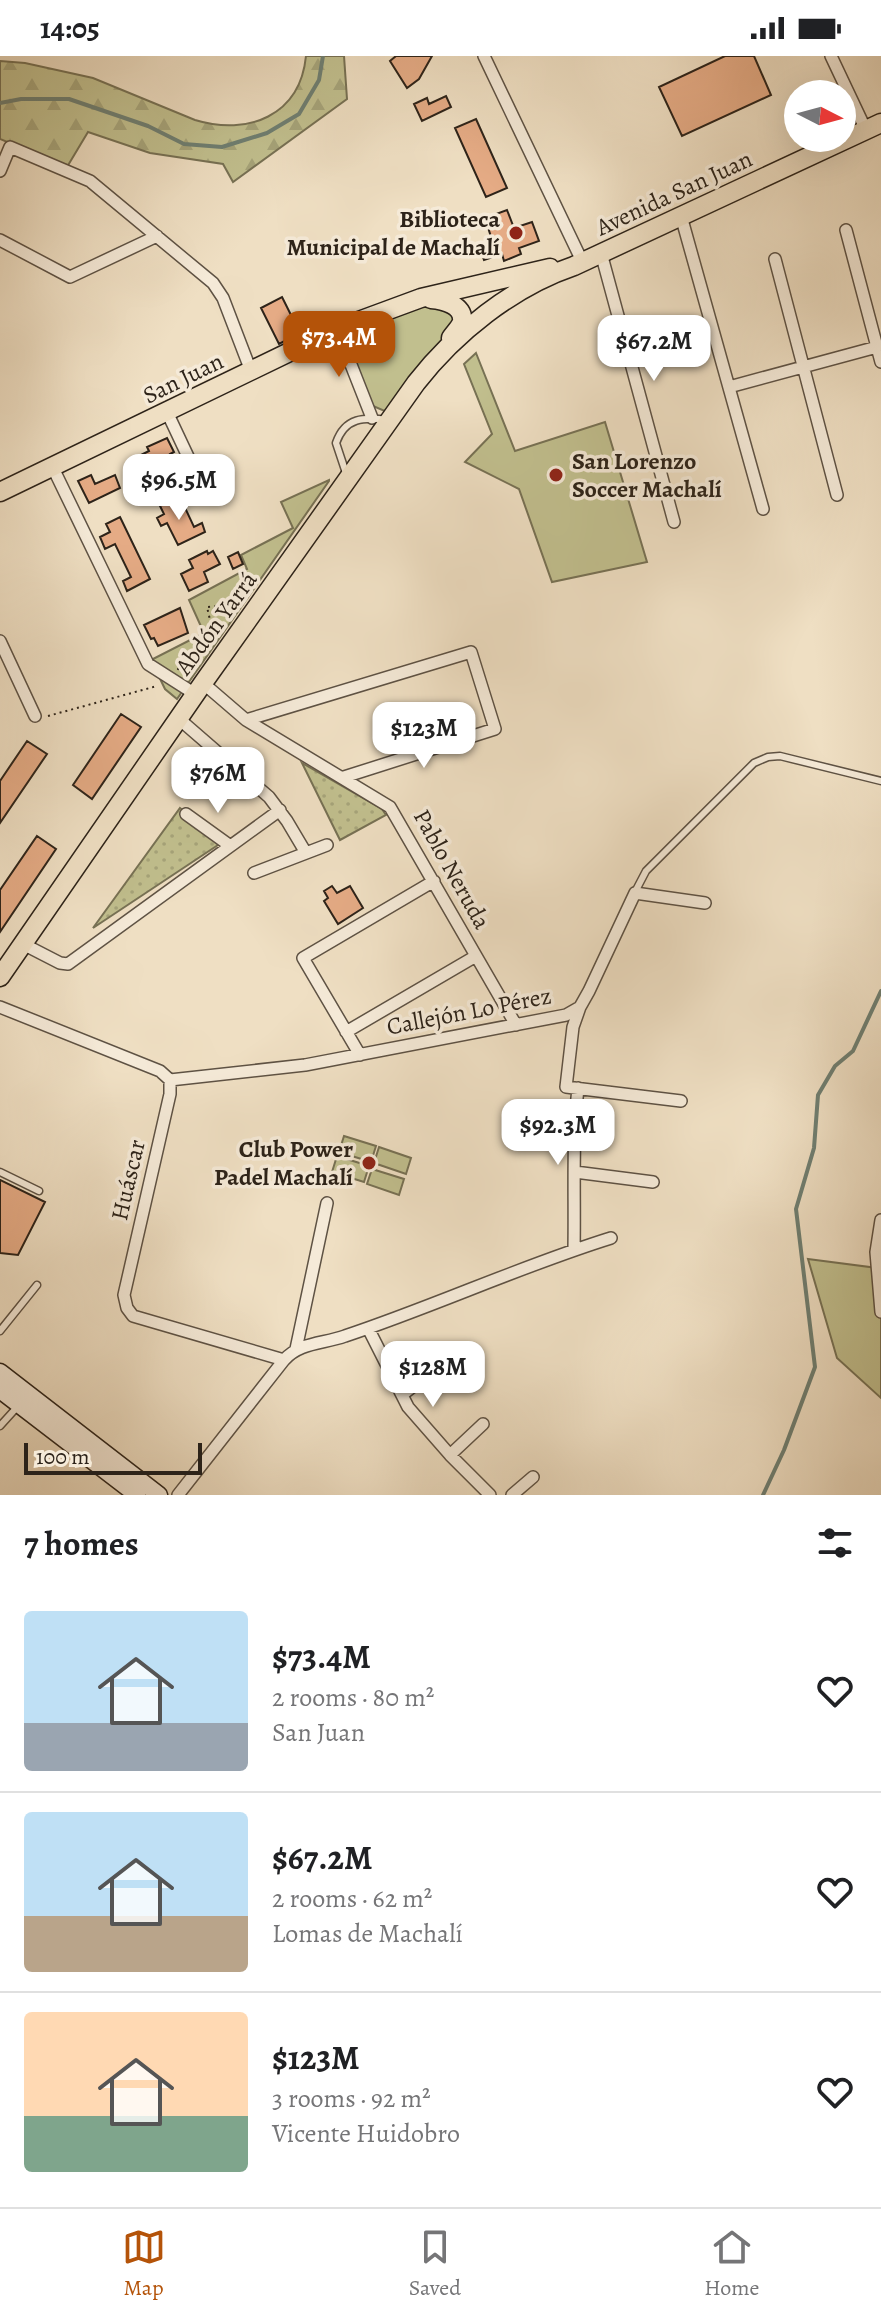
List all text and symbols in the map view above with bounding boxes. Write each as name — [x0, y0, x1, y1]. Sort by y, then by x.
text: 14:05 — [40, 8, 100, 48]
north arrow — [784, 80, 856, 152]
map controls — [784, 80, 856, 152]
street label: Avenida San Juan — [590, 143, 757, 244]
place label: Biblioteca Municipal de Machalí — [286, 203, 500, 263]
marker: Biblioteca Municipal de Machalí — [507, 224, 525, 242]
pin: $73.4M — [274, 311, 404, 379]
pin: $67.2M — [589, 315, 719, 383]
text: $73.4M — [301, 319, 377, 354]
text: $67.2M — [616, 323, 692, 358]
street label: San Juan — [137, 345, 229, 411]
place label: San Lorenzo Soccer Machalí — [572, 445, 722, 505]
pin: $96.5M — [114, 454, 244, 522]
text: $96.5M — [141, 462, 217, 497]
marker: San Lorenzo Soccer Machalí — [547, 466, 565, 484]
street label: Abdón Yarrá — [167, 564, 265, 682]
pin: $123M — [368, 702, 480, 770]
text: $123M — [390, 710, 458, 745]
pin: $76M — [171, 747, 265, 815]
text: $76M — [189, 755, 247, 790]
street label: Pablo Neruda — [406, 803, 498, 935]
street label: Callejón Lo Pérez — [384, 979, 554, 1043]
pin: $92.3M — [493, 1099, 623, 1167]
text: $92.3M — [520, 1107, 596, 1142]
place label: Club Power Padel Machalí — [214, 1133, 353, 1193]
street label: Huáscar — [103, 1136, 153, 1224]
marker: Club Power Padel Machalí — [360, 1154, 378, 1172]
pin: $128M — [377, 1341, 489, 1409]
text: $128M — [399, 1349, 467, 1384]
scale bar — [24, 1439, 202, 1475]
text: 100 m — [36, 1442, 90, 1472]
text: 7 homes — [24, 1520, 139, 1567]
icon: filters — [813, 1521, 857, 1565]
text: $73.4M — [272, 1633, 371, 1680]
icon: home — [88, 1643, 184, 1739]
icon: heart — [813, 1669, 857, 1713]
text: 2 rooms · 80 m² — [272, 1680, 434, 1715]
text: San Juan — [272, 1715, 365, 1750]
text: $67.2M — [272, 1834, 373, 1881]
icon: home — [88, 1844, 184, 1940]
icon: heart — [813, 1870, 857, 1914]
text: 2 rooms · 62 m² — [272, 1881, 432, 1916]
text: Lomas de Machalí — [272, 1916, 463, 1951]
text: $123M — [272, 2034, 360, 2081]
icon: home — [88, 2044, 184, 2140]
icon: heart — [813, 2070, 857, 2114]
text: 3 rooms · 92 m² — [272, 2081, 431, 2116]
text: Vicente Huidobro — [272, 2116, 460, 2151]
tab: Map — [122, 2225, 166, 2303]
tab: Saved — [409, 2225, 461, 2303]
tab: Home — [704, 2225, 759, 2303]

